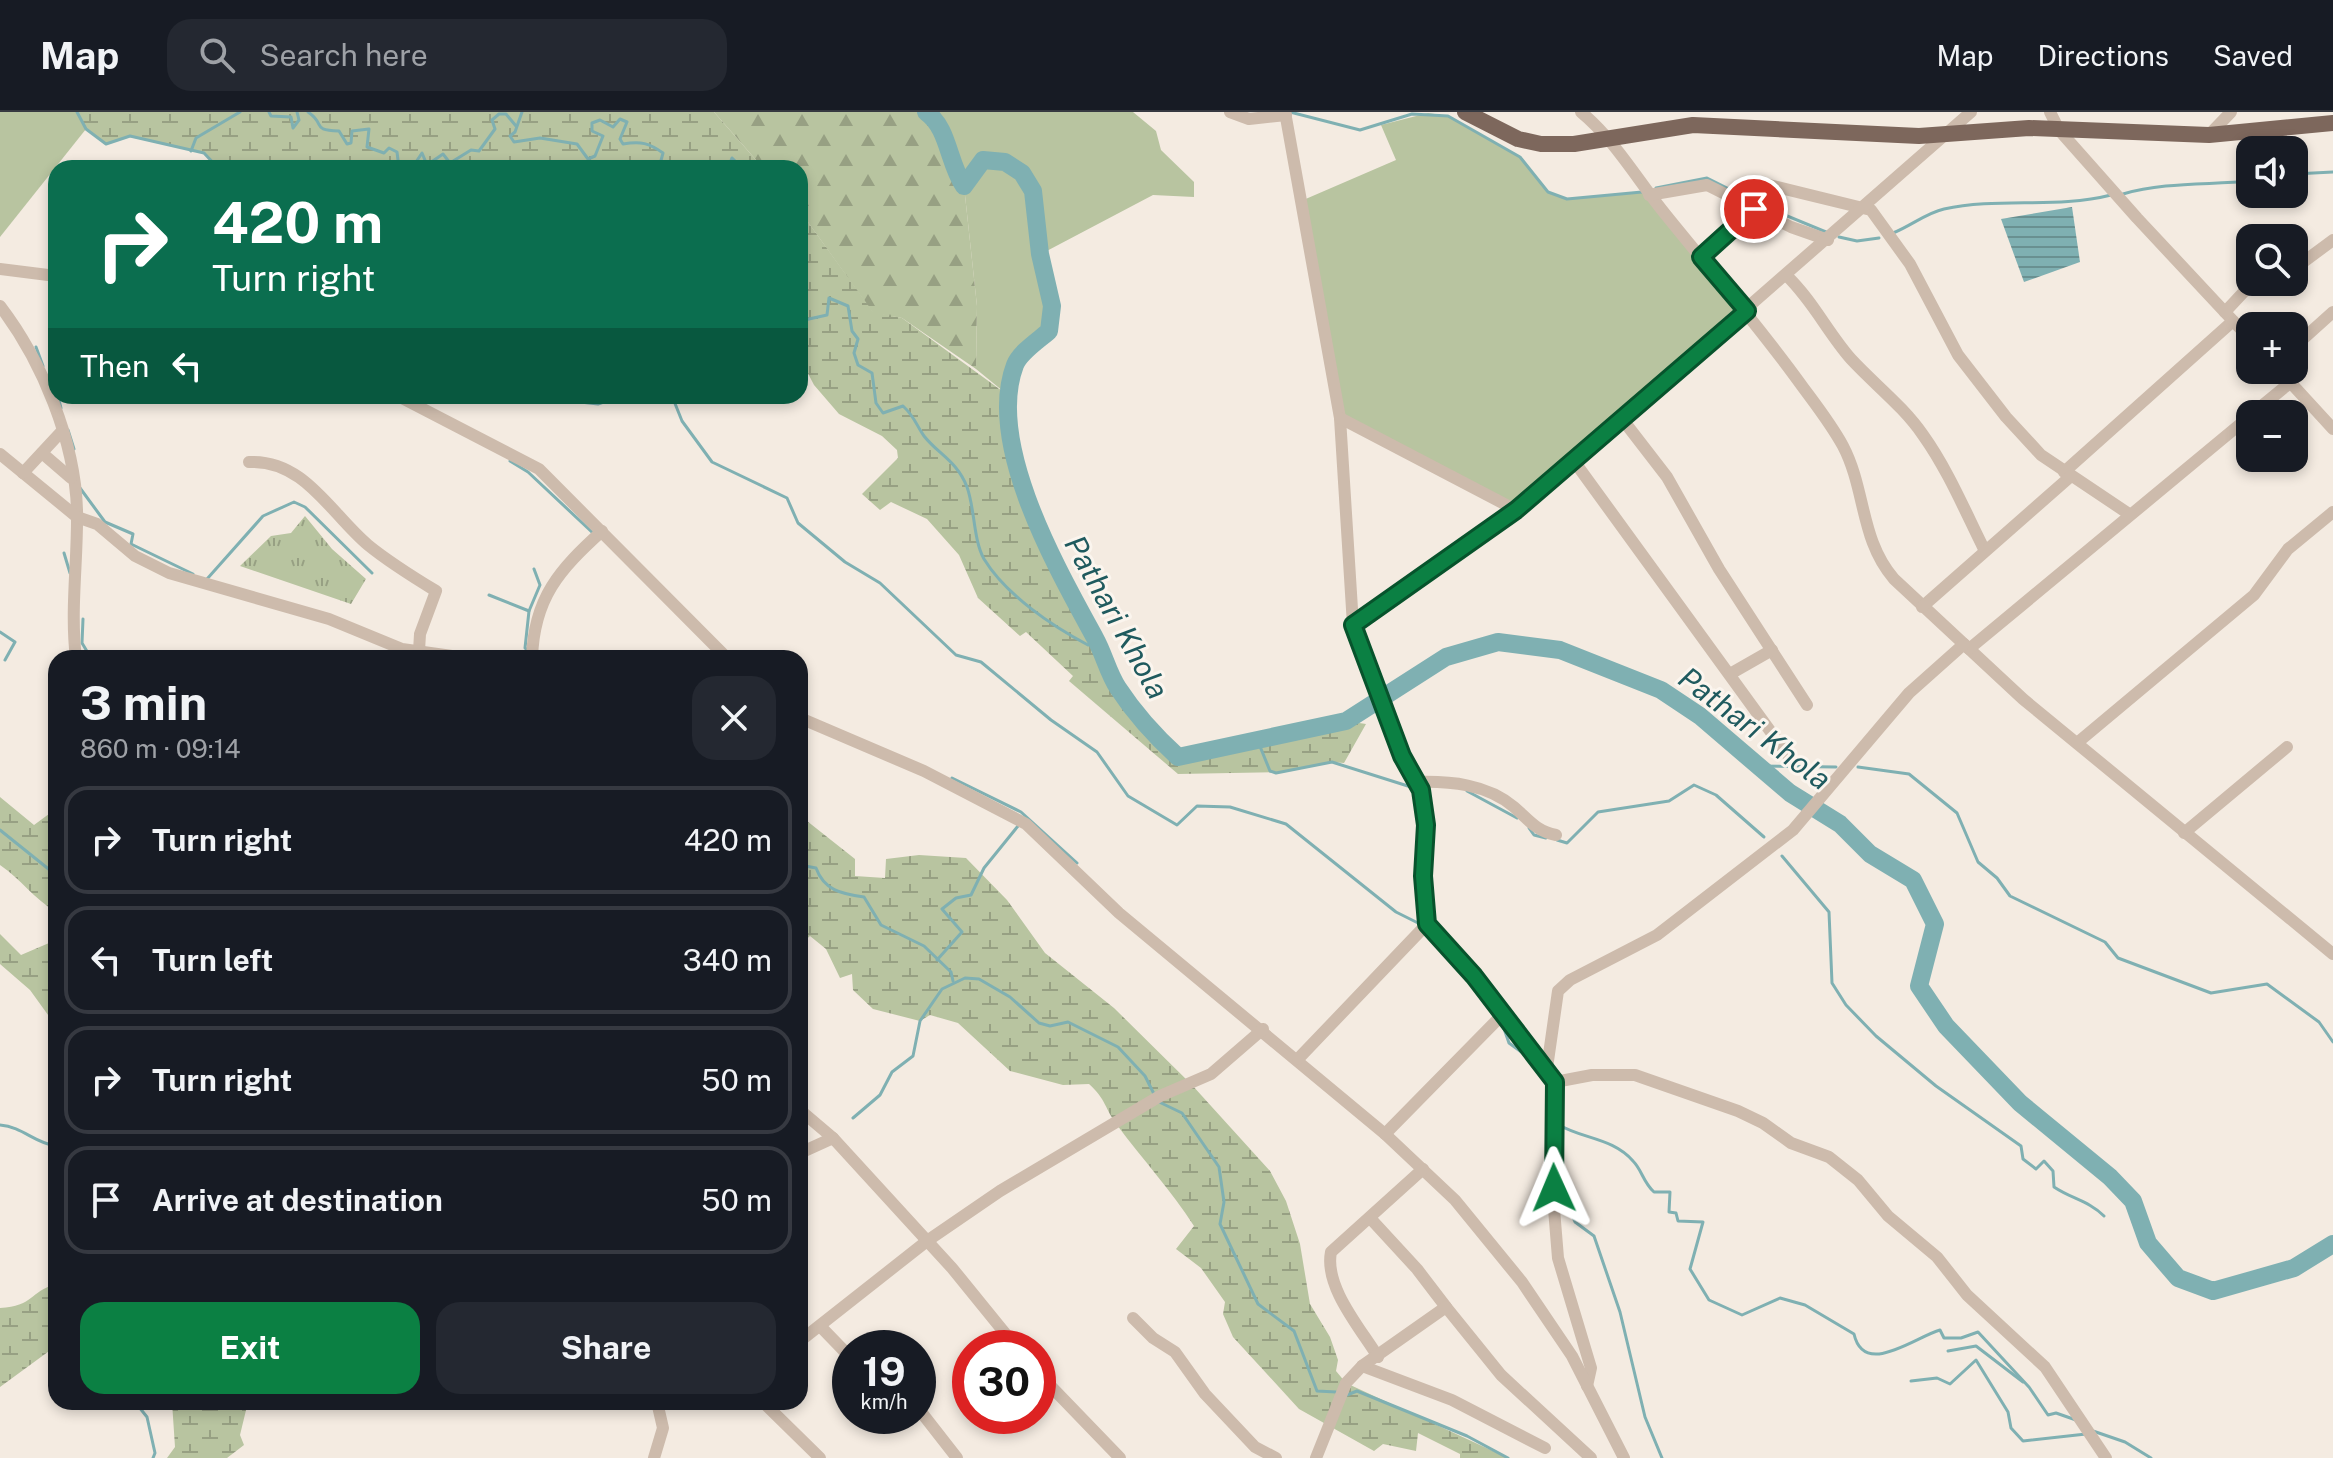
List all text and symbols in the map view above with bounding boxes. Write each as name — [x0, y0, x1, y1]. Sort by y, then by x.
search box — [167, 19, 727, 91]
text: Map — [40, 33, 119, 78]
icon: search — [195, 33, 239, 77]
text: Search here — [259, 37, 428, 73]
text: Map — [1937, 39, 1993, 72]
text: Directions — [2037, 39, 2169, 72]
text: Saved — [2213, 39, 2293, 72]
map controls — [2236, 136, 2308, 472]
button: sound — [2236, 136, 2308, 208]
pin — [1720, 175, 1788, 243]
icon: arrive — [1732, 187, 1776, 231]
text: 420 m — [212, 190, 383, 256]
icon: right — [80, 192, 184, 296]
button: search — [2236, 224, 2308, 296]
text: Turn right — [212, 257, 375, 299]
button: + — [2236, 312, 2308, 384]
icon: left — [165, 344, 209, 388]
text: Then — [80, 348, 149, 384]
button: − — [2236, 400, 2308, 472]
water label: Pathari Khola — [1057, 529, 1177, 705]
water label: Pathari Khola — [1672, 659, 1838, 797]
text: 3 min — [80, 674, 207, 731]
button: close — [692, 676, 776, 760]
text: 860 m · 09:14 — [80, 733, 241, 764]
icon: right — [84, 818, 128, 862]
text: Turn right — [152, 822, 292, 858]
text: 420 m — [684, 822, 772, 858]
icon: left — [84, 938, 128, 982]
text: Turn left — [152, 942, 273, 978]
text: 340 m — [683, 942, 772, 978]
icon: right — [84, 1058, 128, 1102]
text: Turn right — [152, 1062, 292, 1098]
text: 50 m — [701, 1062, 772, 1098]
position arrow — [1512, 1146, 1596, 1230]
icon: arrive — [84, 1178, 128, 1222]
text: Arrive at destination — [152, 1182, 443, 1218]
text: 50 m — [701, 1182, 772, 1218]
button: Exit — [80, 1302, 420, 1394]
button: Share — [436, 1302, 776, 1394]
speed limit sign: 30 — [952, 1330, 1056, 1434]
text: 19 — [862, 1348, 906, 1395]
text: km/h — [860, 1390, 908, 1414]

